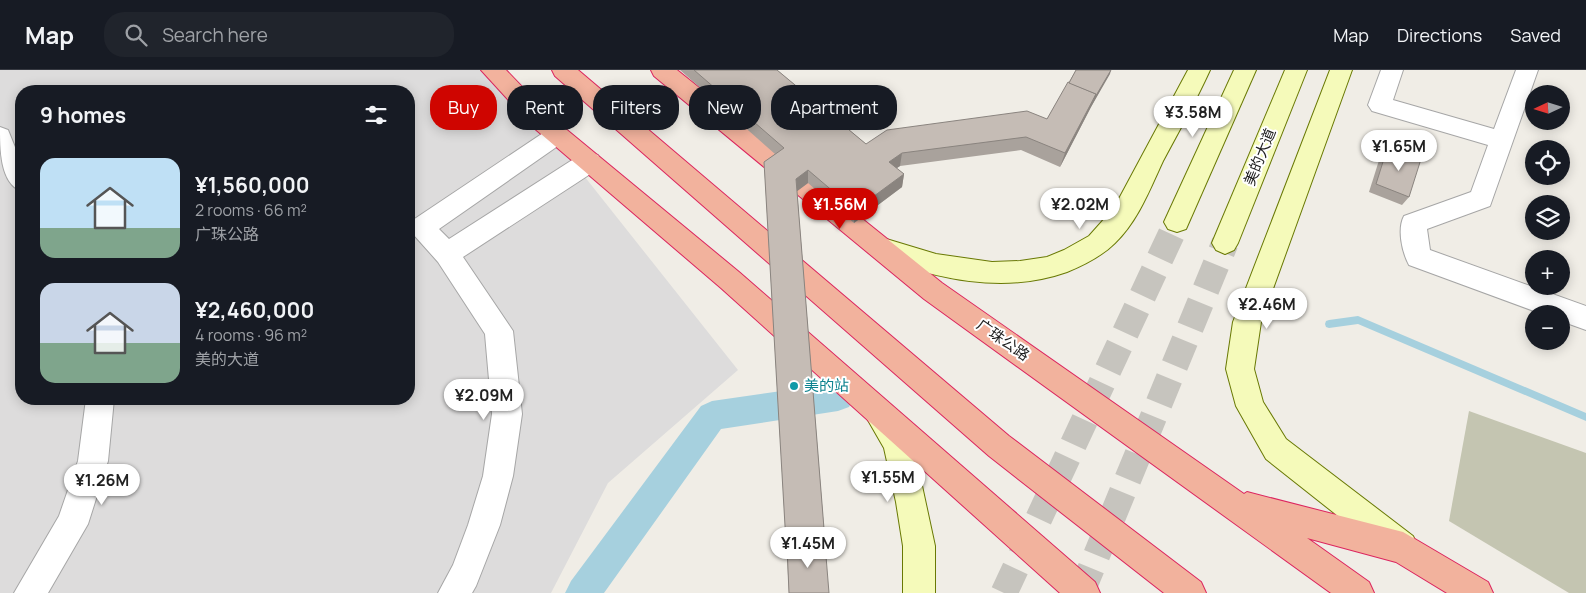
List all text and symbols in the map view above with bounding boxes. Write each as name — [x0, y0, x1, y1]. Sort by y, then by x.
search box — [104, 12, 454, 57]
text: Map — [25, 18, 74, 51]
icon: search — [122, 21, 150, 49]
text: Search here — [162, 22, 268, 48]
text: Map — [1333, 23, 1369, 47]
text: Directions — [1397, 23, 1482, 47]
text: Saved — [1510, 23, 1561, 47]
chip: Buy — [430, 85, 497, 130]
chip: Rent — [507, 85, 583, 130]
chip: Filters — [593, 85, 679, 130]
chip: New — [689, 85, 761, 130]
chip: Apartment — [771, 85, 897, 130]
north arrow — [1525, 85, 1570, 130]
map controls — [1525, 85, 1570, 350]
pin: ¥3.58M — [1152, 96, 1234, 138]
text: 9 homes — [40, 101, 126, 129]
icon: filters — [362, 101, 390, 129]
text: ¥3.58M — [1165, 101, 1221, 123]
street label: 美的大道 — [1239, 125, 1281, 189]
pin: ¥1.65M — [1358, 129, 1440, 172]
text: ¥1.65M — [1372, 135, 1426, 157]
button: locate — [1525, 140, 1570, 185]
text: ¥1,560,000 — [195, 171, 310, 199]
icon: home — [80, 178, 140, 238]
pin: ¥1.56M — [799, 188, 881, 230]
pin: ¥2.02M — [1039, 188, 1121, 230]
text: ¥1.56M — [813, 193, 867, 215]
text: ¥2.02M — [1051, 193, 1109, 215]
button: layers — [1525, 195, 1570, 240]
text: 2 rooms · 66 m² — [195, 199, 307, 221]
text: 广珠公路 — [195, 223, 259, 245]
button: + — [1525, 250, 1570, 295]
pin: ¥2.46M — [1226, 288, 1308, 330]
text: ¥2.46M — [1238, 293, 1296, 315]
text: ¥2,460,000 — [195, 296, 314, 324]
icon: home — [80, 303, 140, 363]
button: − — [1525, 305, 1570, 350]
street label: 广珠公路 — [973, 314, 1034, 365]
text: 4 rooms · 96 m² — [195, 324, 307, 346]
text: 美的大道 — [195, 348, 259, 370]
place label: 美的站 — [804, 375, 849, 396]
pin: ¥2.09M — [443, 378, 525, 421]
marker: 美的站 — [788, 380, 800, 392]
text: ¥2.09M — [455, 384, 513, 406]
pin: ¥1.55M — [847, 460, 929, 503]
pin: ¥1.26M — [61, 464, 143, 506]
text: ¥1.55M — [861, 466, 915, 488]
text: ¥1.26M — [75, 469, 129, 491]
pin: ¥1.45M — [767, 526, 849, 569]
text: ¥1.45M — [781, 532, 835, 554]

